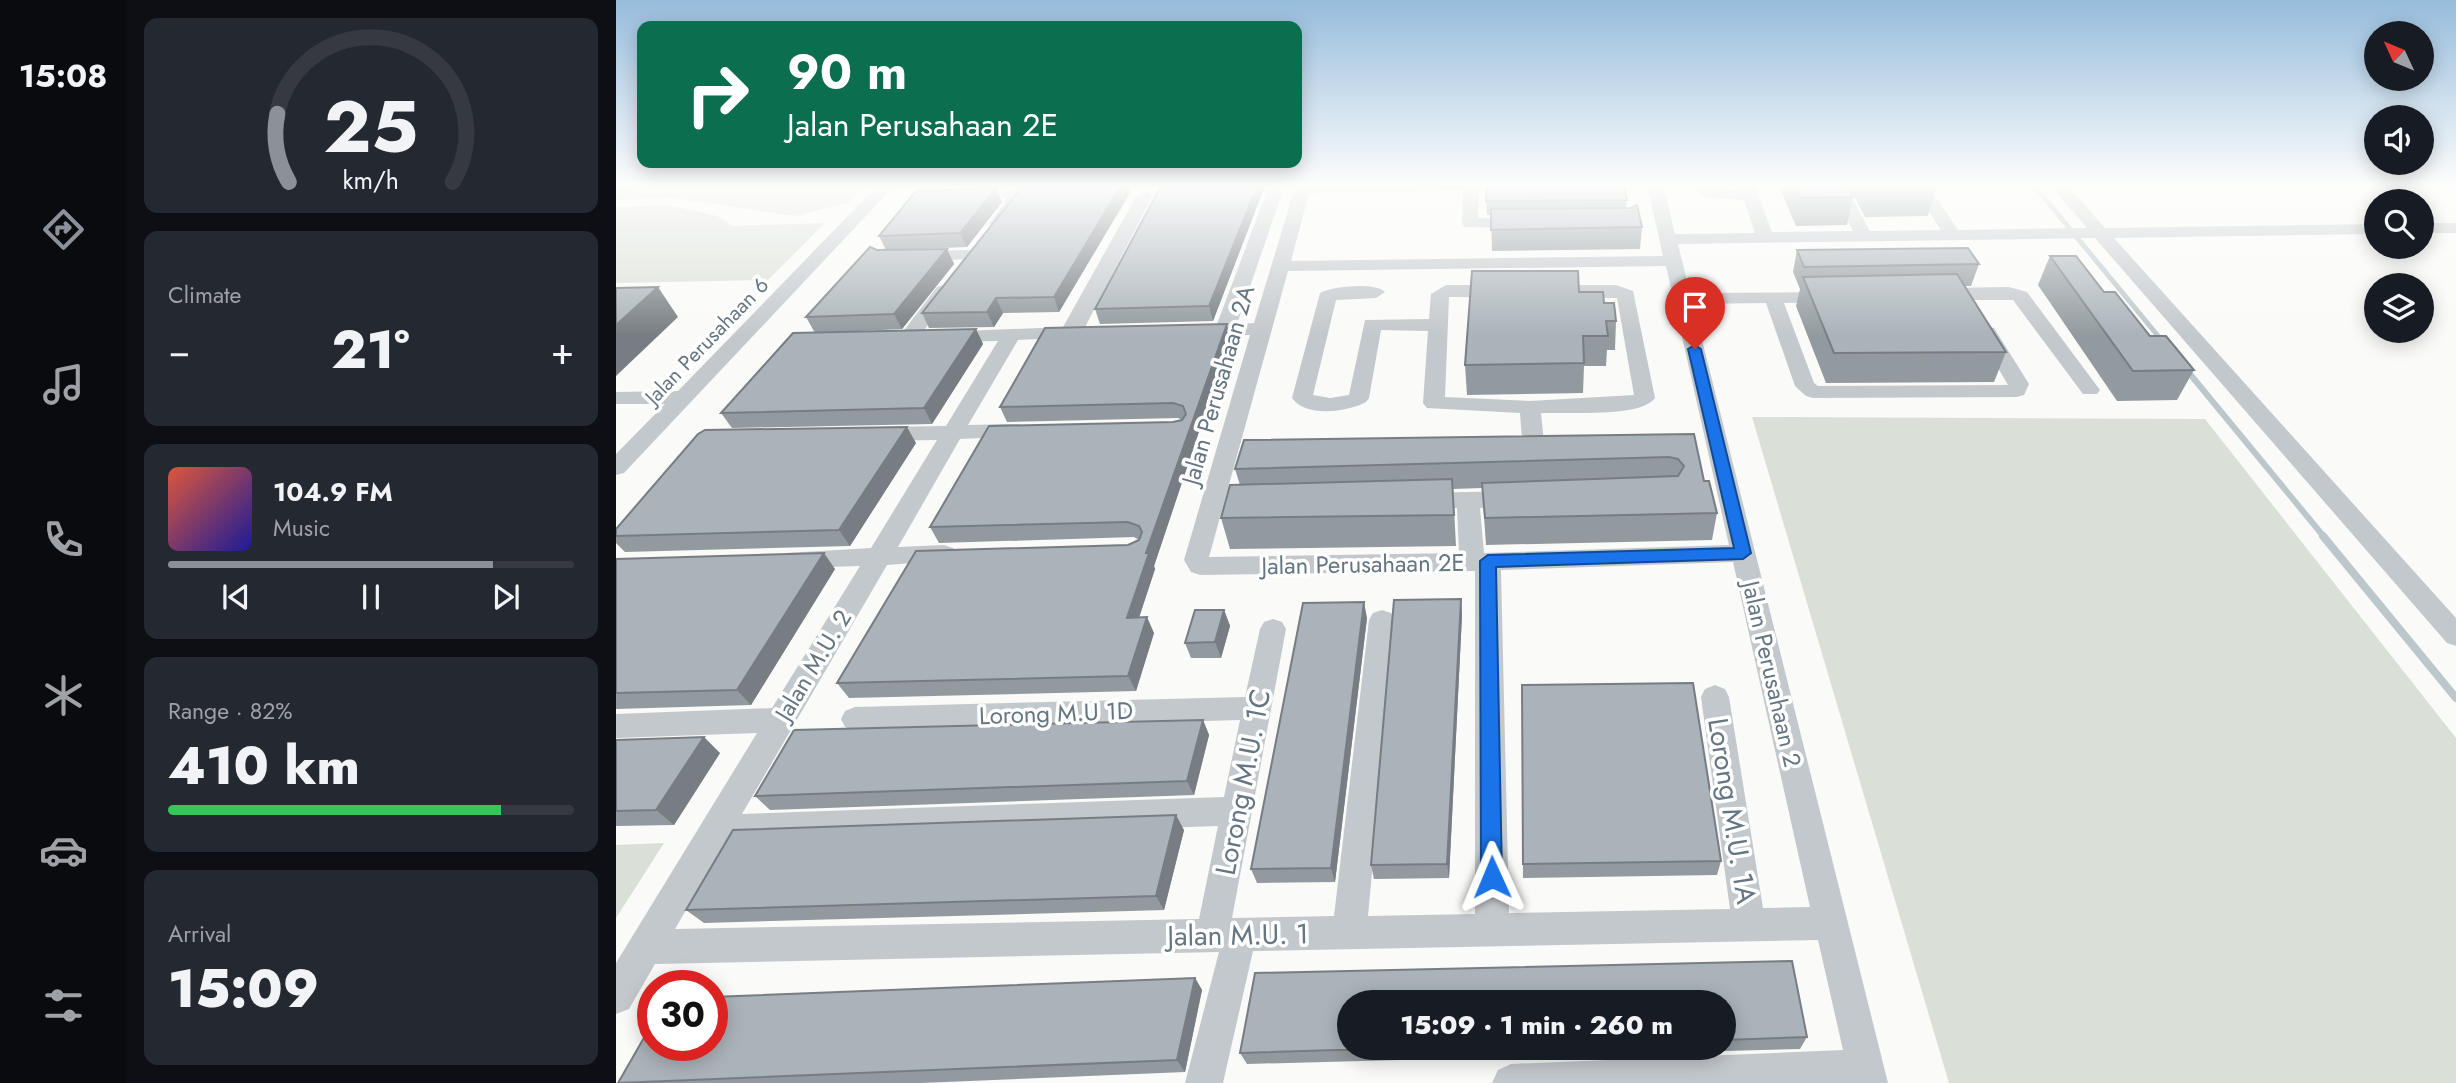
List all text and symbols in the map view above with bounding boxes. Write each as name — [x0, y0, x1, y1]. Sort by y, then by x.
north arrow — [2364, 21, 2434, 91]
map controls — [2364, 21, 2434, 343]
text: 90 m — [787, 37, 907, 107]
icon: right — [672, 49, 763, 140]
text: 15:08 — [19, 53, 107, 99]
text: 25 — [324, 74, 418, 179]
text: Jalan Perusahaan 2E — [787, 102, 1058, 148]
button: sound — [2364, 105, 2434, 175]
text: km/h — [343, 161, 399, 197]
button: search — [2364, 189, 2434, 259]
icon: directions — [39, 205, 88, 254]
street label: Jalan Perusahaan 6 — [636, 271, 776, 413]
button: layers — [2364, 273, 2434, 343]
pin — [1665, 277, 1725, 349]
text: Climate — [168, 278, 241, 312]
street label: Jalan Perusahaan 2A — [1172, 281, 1263, 492]
icon: arrive — [1676, 288, 1714, 326]
text: 21° — [331, 312, 410, 388]
text: − — [168, 323, 190, 378]
text: + — [551, 323, 574, 378]
icon: music — [39, 360, 88, 409]
text: 104.9 FM — [273, 473, 393, 511]
text: Music — [273, 511, 330, 545]
icon: phone — [39, 515, 88, 564]
street label: Jalan Perusahaan 2E — [1258, 545, 1465, 583]
street label: Jalan Perusahaan 2 — [1733, 574, 1810, 771]
icon: previous — [217, 578, 255, 616]
icon: pause — [352, 578, 390, 616]
icon: next — [487, 578, 525, 616]
street label: Jalan M.U. 2 — [765, 603, 860, 730]
icon: climate — [39, 671, 88, 720]
street label: Lorong M.U. 1C — [1205, 686, 1281, 878]
street label: Lorong M.U 1D — [978, 693, 1134, 733]
text: Range · 82% — [168, 694, 293, 728]
street label: Lorong M.U. 1A — [1697, 715, 1767, 908]
text: 410 km — [168, 728, 360, 804]
icon: car — [39, 826, 88, 875]
position arrow — [1455, 840, 1529, 914]
street label: Jalan M.U. 1 — [1163, 913, 1309, 957]
text: Arrival — [168, 917, 231, 951]
text: 15:09 — [168, 951, 319, 1027]
speed limit sign: 30 — [637, 970, 728, 1061]
icon: filters — [39, 981, 88, 1030]
text: 15:09 · 1 min · 260 m — [1400, 1006, 1673, 1044]

